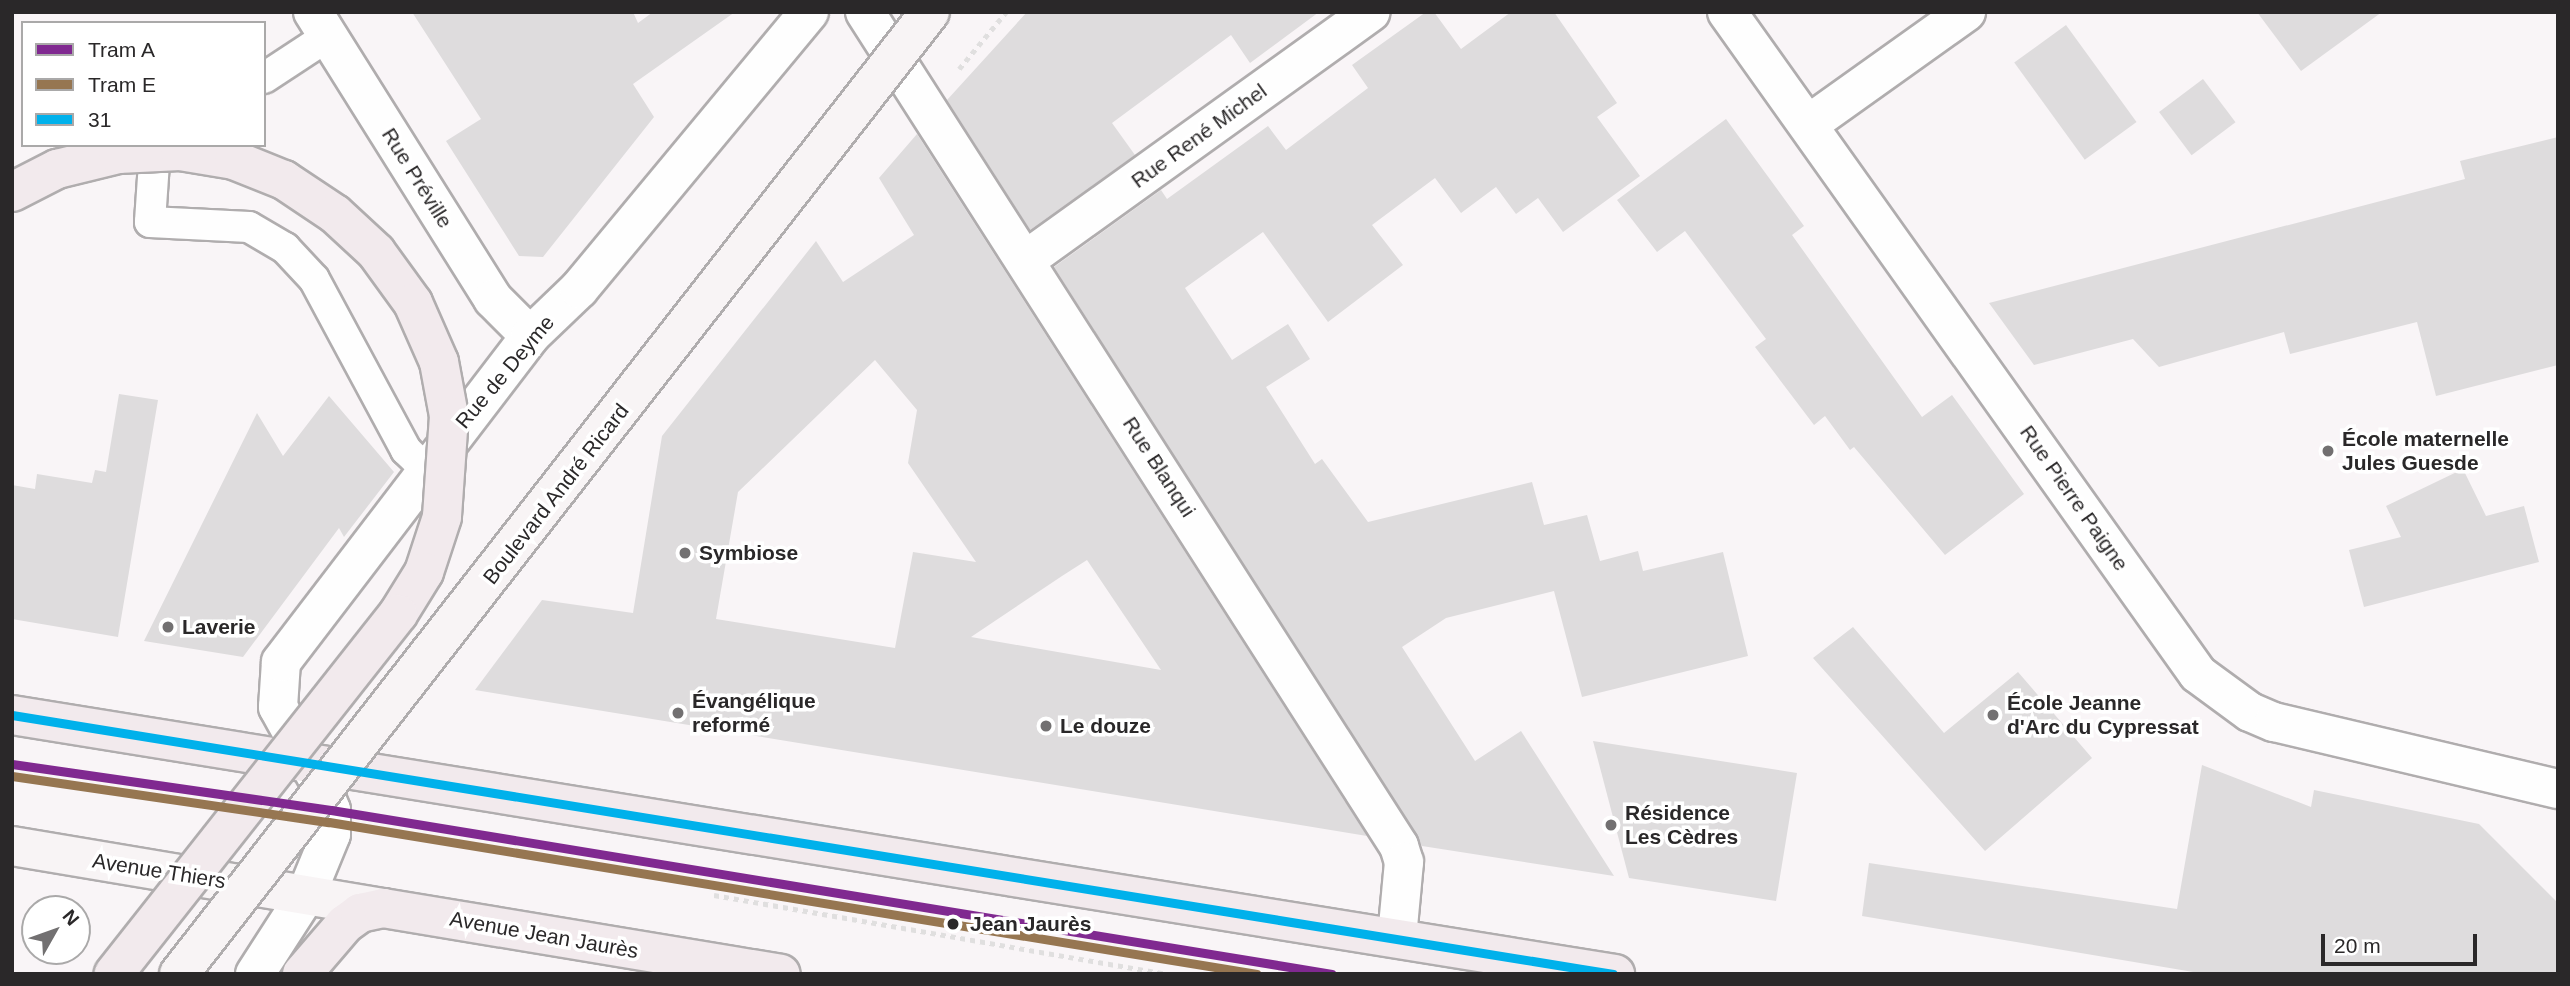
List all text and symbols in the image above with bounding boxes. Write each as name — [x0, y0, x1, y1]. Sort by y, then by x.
legend — [21, 21, 266, 147]
text: Tram A — [88, 38, 155, 61]
text: Tram E — [88, 73, 156, 96]
street label: Rue René Michel — [1126, 78, 1272, 194]
text: 31 — [88, 108, 111, 131]
street label: Rue Préville — [376, 123, 458, 233]
street label: Rue de Deyme — [450, 310, 560, 434]
street label: Boulevard André Ricard — [477, 398, 635, 590]
street label: Rue Blanqui — [1117, 412, 1201, 522]
street label: Rue Pierre Paigne — [2014, 420, 2134, 576]
place label: École maternelle Jules Guesde — [2342, 426, 2509, 476]
marker: École maternelle Jules Guesde — [2320, 443, 2336, 459]
place label: Symbiose — [699, 540, 798, 566]
marker: Symbiose — [677, 545, 693, 561]
place label: Laverie — [182, 614, 256, 640]
marker: Laverie — [160, 619, 176, 635]
place label: Évangélique reformé — [692, 688, 816, 738]
place label: École Jeanne d'Arc du Cypressat — [2007, 690, 2199, 740]
marker: Évangélique reformé — [670, 705, 686, 721]
marker: École Jeanne d'Arc du Cypressat — [1985, 707, 2001, 723]
place label: Le douze — [1060, 713, 1151, 739]
marker: Le douze — [1038, 718, 1054, 734]
place label: Résidence Les Cèdres — [1625, 800, 1738, 850]
marker: Résidence Les Cèdres — [1603, 817, 1619, 833]
street label: Avenue Thiers — [90, 848, 228, 894]
north arrow — [21, 895, 91, 965]
text: N — [58, 905, 83, 929]
street label: Avenue Jean Jaurès — [448, 906, 640, 964]
place label: Jean Jaurès — [970, 911, 1091, 937]
marker: Jean Jaurès — [942, 913, 964, 935]
scale bar — [2325, 920, 2481, 964]
text: 20 m — [2334, 934, 2381, 957]

